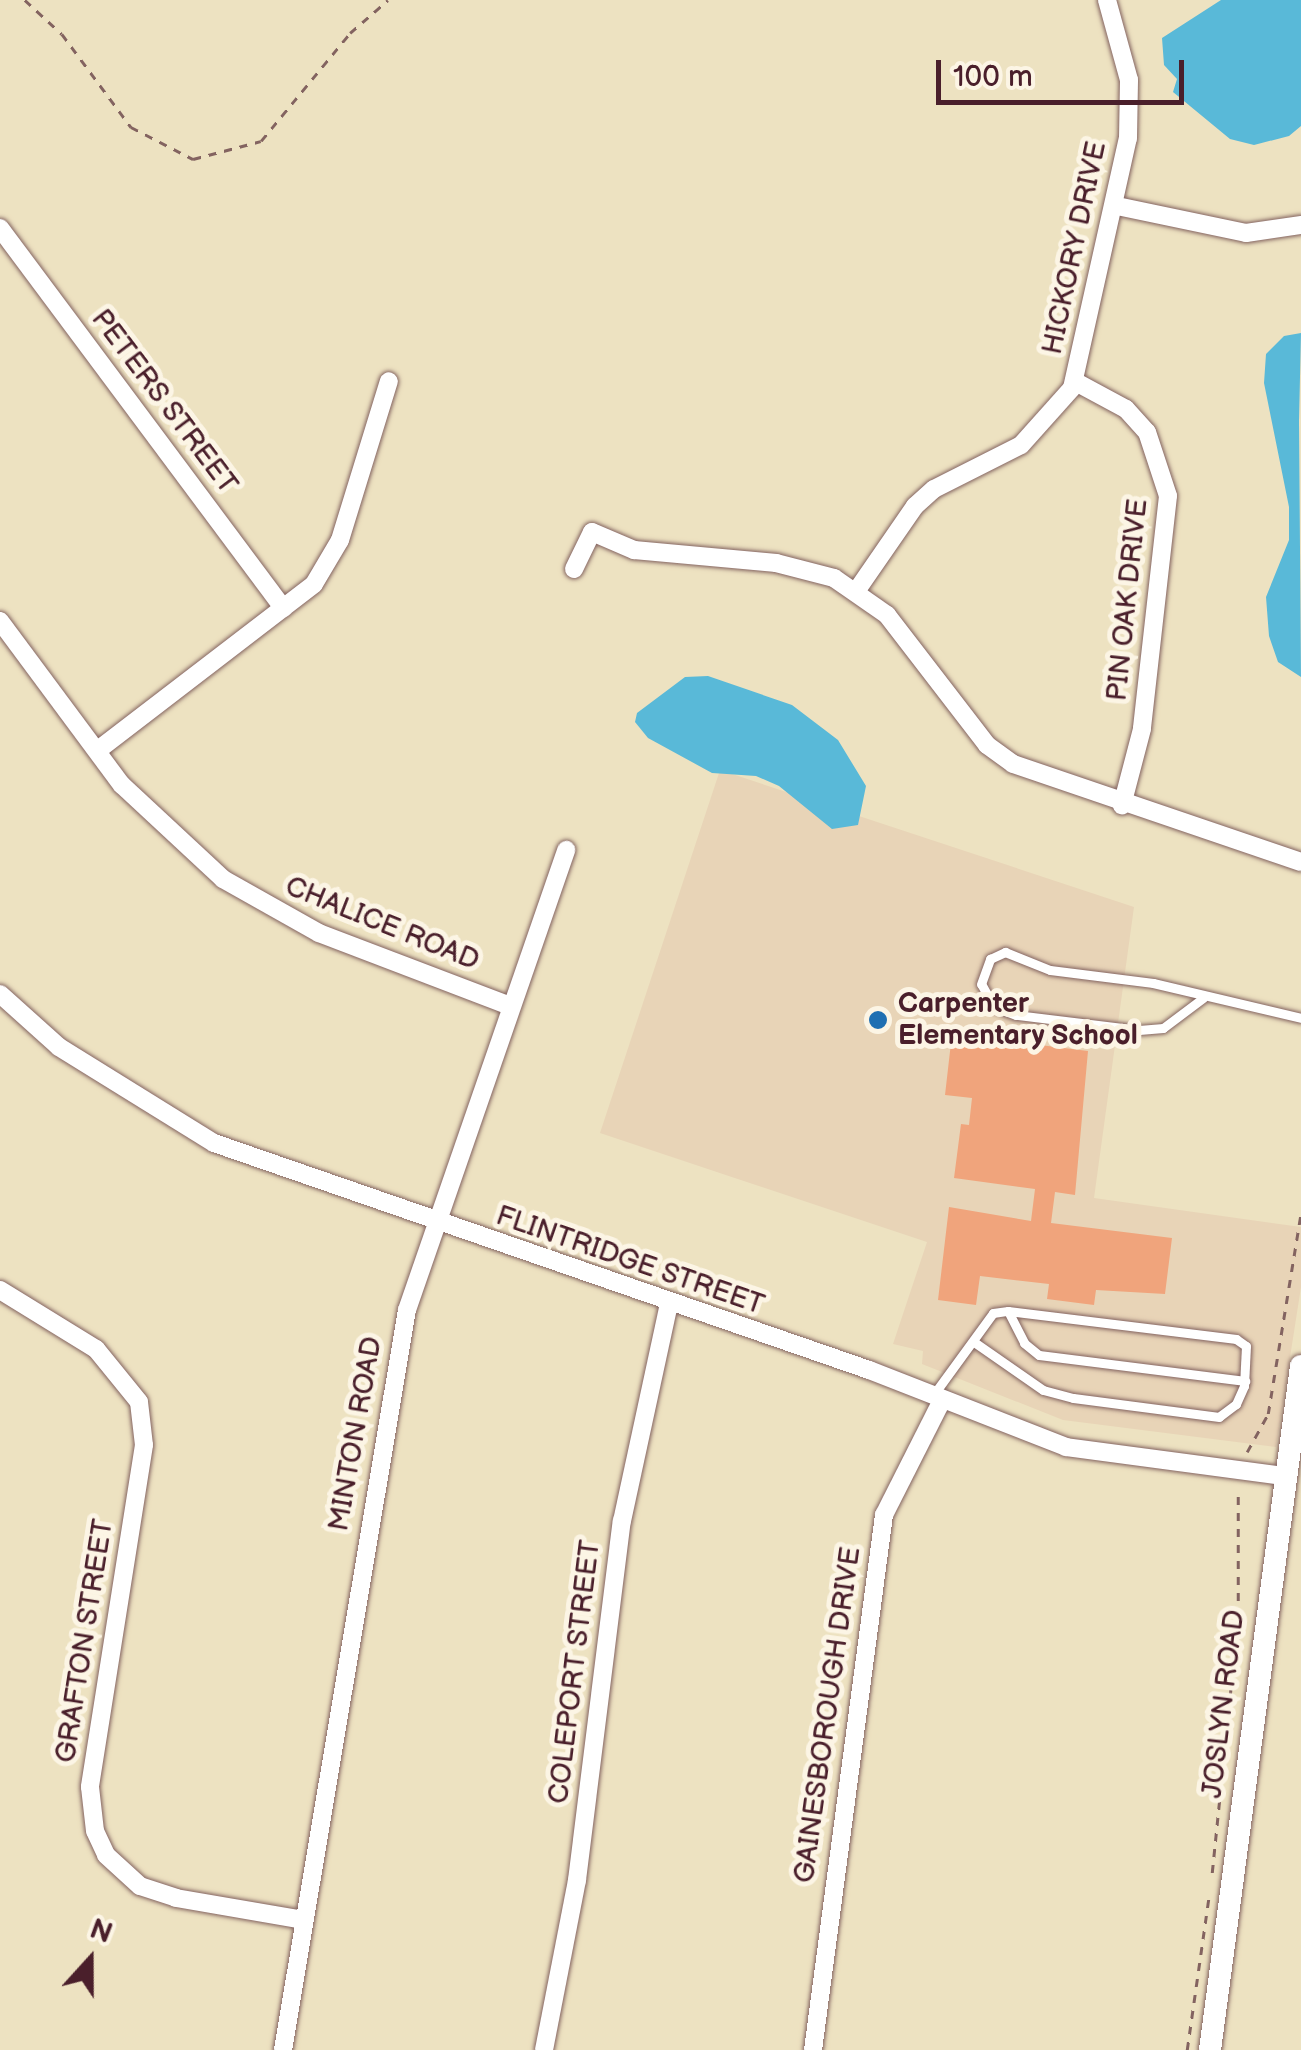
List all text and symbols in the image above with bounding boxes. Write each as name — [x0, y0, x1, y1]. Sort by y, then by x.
scale bar — [941, 40, 1188, 102]
text: 100 m — [953, 59, 1033, 95]
street label: HICKORY DRIVE — [1036, 139, 1114, 357]
street label: PETERS STREET — [84, 303, 244, 501]
street label: PIN OAK DRIVE — [1101, 497, 1155, 703]
street label: CHALICE ROAD — [280, 870, 484, 978]
place label: Carpenter Elementary School — [898, 987, 1139, 1053]
marker: Carpenter Elementary School — [867, 1009, 889, 1031]
street label: FLINTRIDGE STREET — [491, 1199, 769, 1323]
street label: MINTON ROAD — [322, 1334, 390, 1534]
street label: GRAFTON STREET — [49, 1517, 121, 1765]
street label: COLEPORT STREET — [542, 1538, 608, 1806]
street label: GAINESBOROUGH DRIVE — [788, 1545, 868, 1885]
street label: JOSLYN ROAD — [1196, 1608, 1252, 1800]
north arrow — [40, 1910, 140, 2010]
text: N — [85, 1912, 117, 1951]

